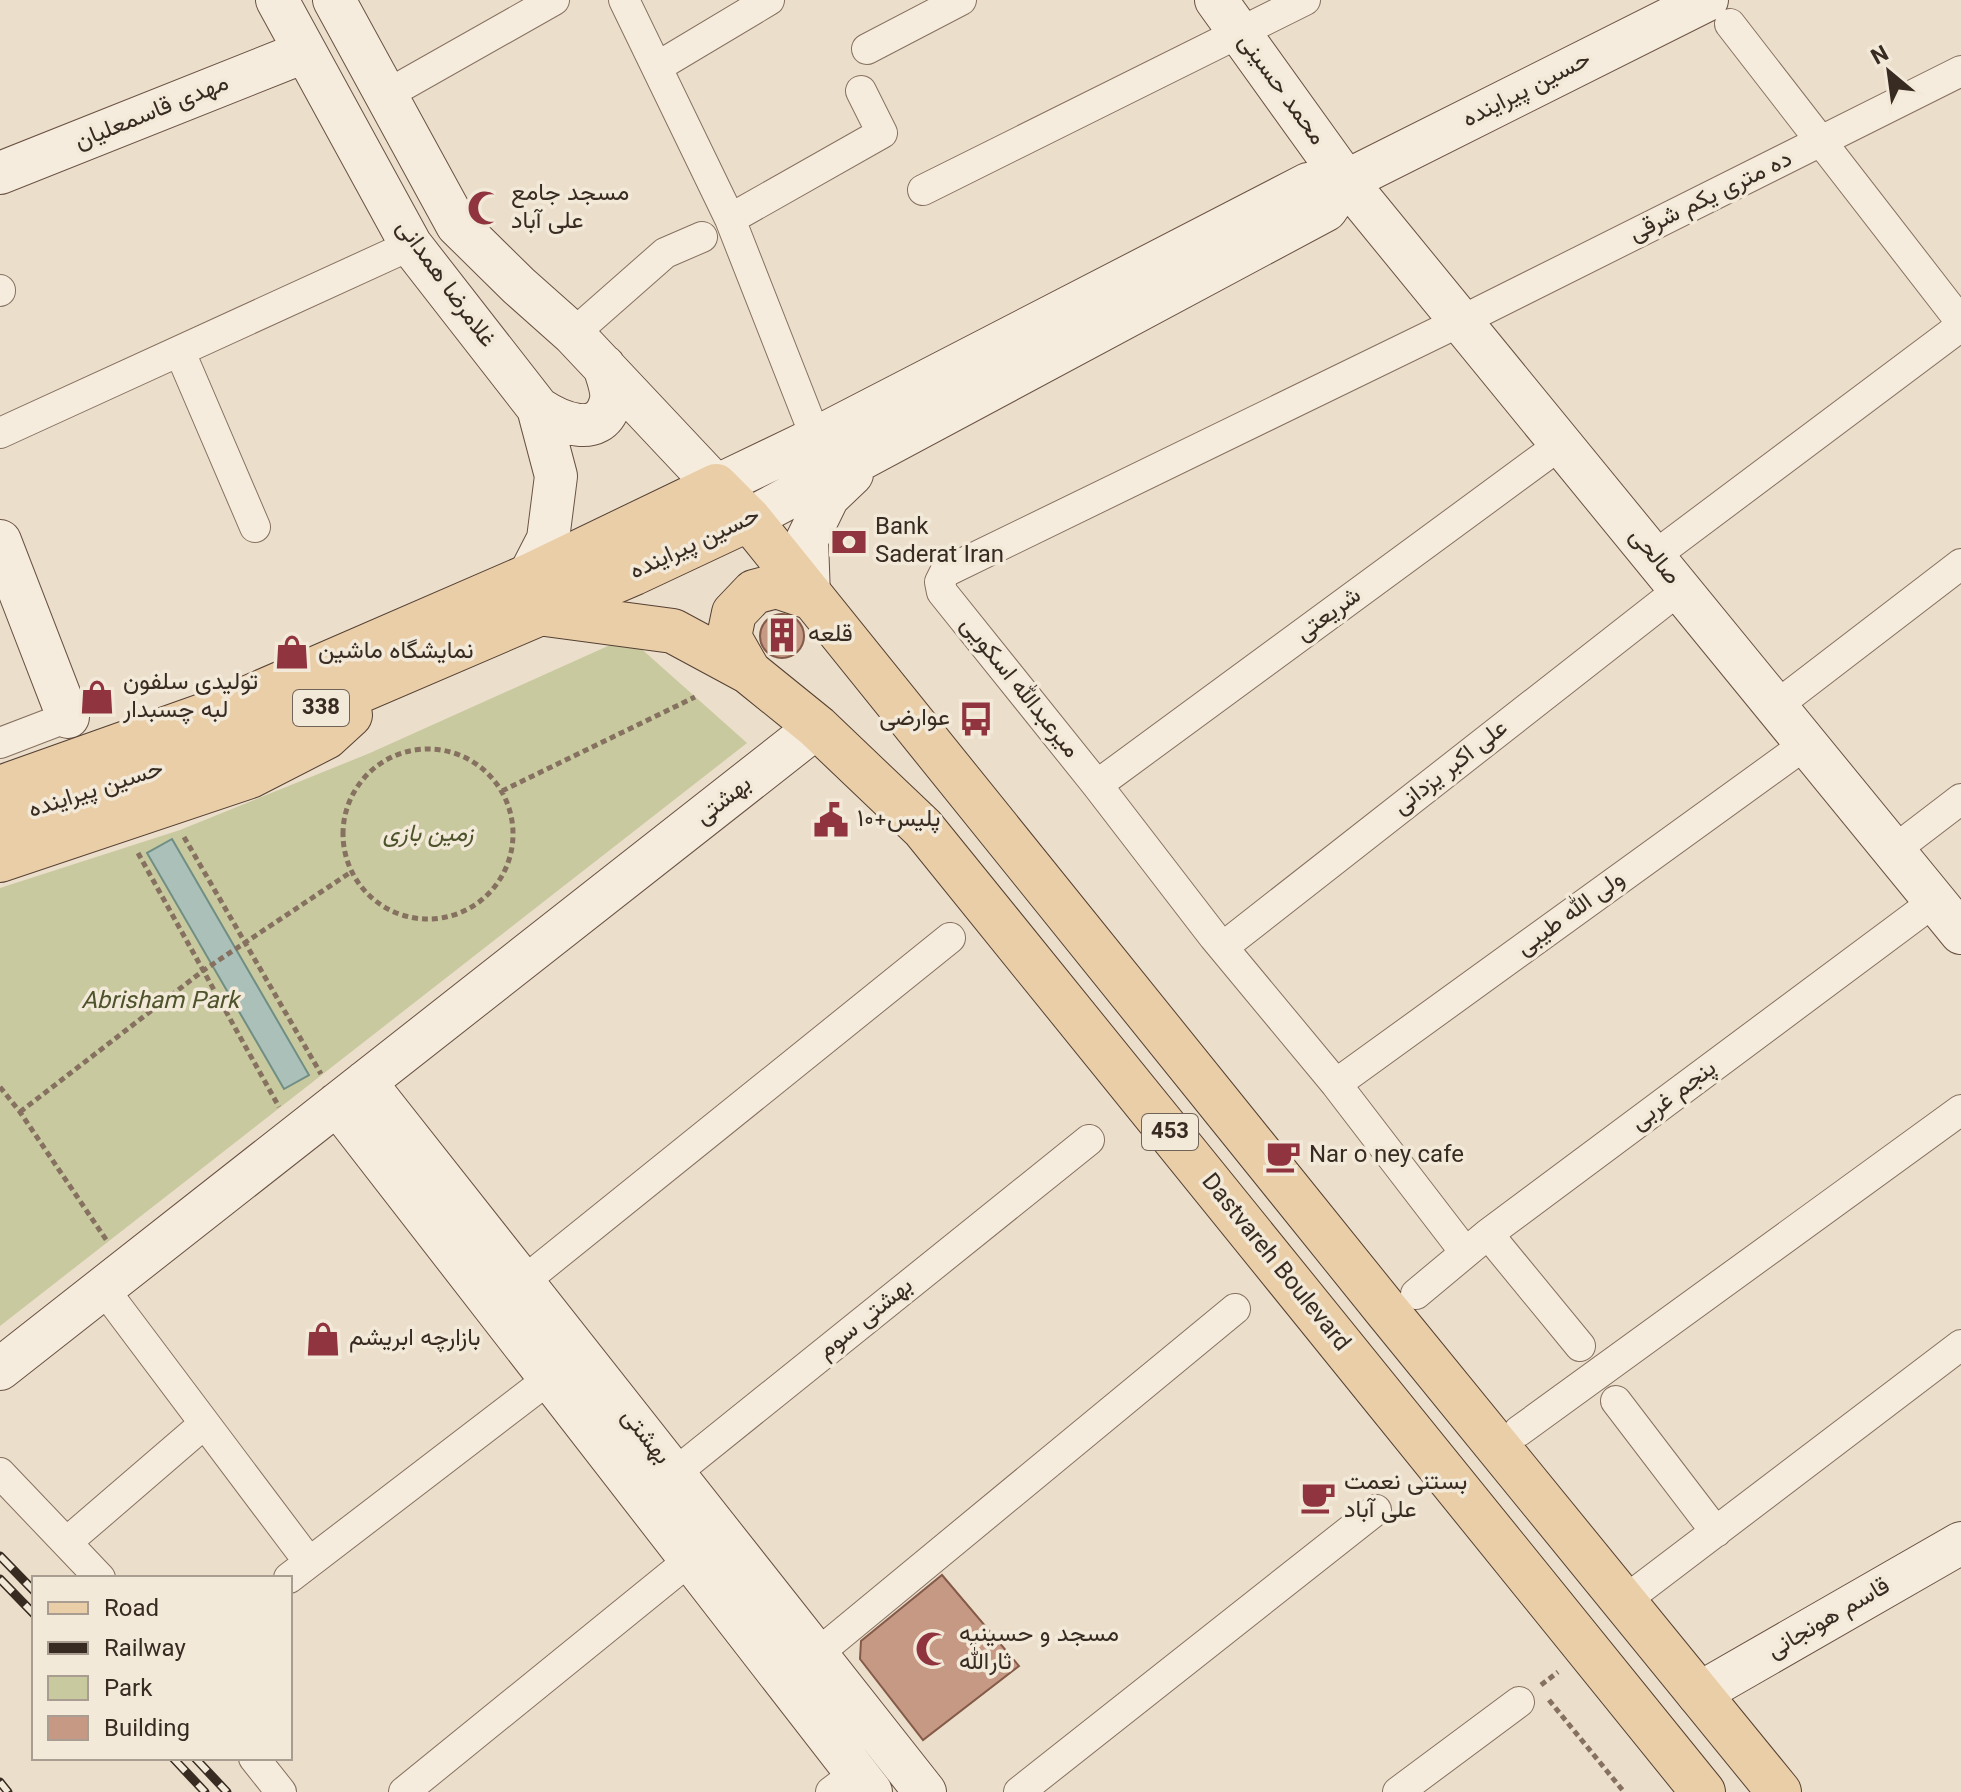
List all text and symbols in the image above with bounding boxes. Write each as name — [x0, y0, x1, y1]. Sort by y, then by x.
street label: محمد حسینی — [1227, 26, 1335, 154]
north arrow — [1849, 32, 1929, 112]
text: N — [1865, 38, 1896, 76]
street label: حسین پیراینده — [1456, 41, 1598, 139]
street label: مهدی قاسمعلیان — [69, 65, 235, 161]
street label: ده متری یکم شرقی — [1623, 141, 1799, 253]
place label: مسجد جامع علی آباد — [511, 175, 629, 241]
mosque icon: مسجد جامع علی آباد — [466, 189, 504, 227]
street label: غلامرضا همدانی — [385, 212, 505, 356]
street label: حسین پیراینده — [623, 497, 767, 591]
place label: Bank Saderat Iran — [875, 509, 1004, 575]
street label: صالحی — [1619, 520, 1689, 594]
bank icon: Bank Saderat Iran — [830, 523, 868, 561]
street label: شریعتی — [1288, 578, 1370, 652]
street label: میرعبدالله اسکویی — [950, 609, 1088, 767]
building icon: قلعه — [763, 616, 801, 654]
place label: قلعه — [808, 616, 853, 654]
shop icon: نمایشگاه ماشین — [273, 633, 311, 671]
place label: نمایشگاه ماشین — [318, 633, 474, 671]
place label: تولیدی سلفون لبه‌ چسبدار — [122, 664, 258, 730]
shop icon: تولیدی سلفون لبه‌ چسبدار — [78, 678, 116, 716]
road number: 338 — [293, 690, 349, 726]
place label: عوارضی — [879, 700, 950, 738]
bus stop icon: عوارضی — [957, 700, 995, 738]
street label: علی اکبر یزدانی — [1385, 711, 1517, 825]
street label: حسین پیراینده — [23, 750, 169, 830]
street label: بهشتی — [687, 766, 761, 836]
public building icon: پلیس+۱۰ — [812, 801, 850, 839]
place label: پلیس+۱۰ — [857, 801, 940, 839]
park label: زمین بازی — [383, 816, 475, 854]
street label: ولی الله طیبی — [1509, 861, 1633, 967]
park label: Abrisham Park — [81, 983, 242, 1021]
street label: پنجم غربی — [1623, 1051, 1725, 1141]
road number: 453 — [1142, 1114, 1198, 1150]
cafe icon: Nar o ney cafe — [1264, 1137, 1302, 1175]
place label: Nar o ney cafe — [1309, 1137, 1464, 1175]
street label: Dastvareh Boulevard — [1191, 1166, 1359, 1360]
street label: بهشتی سوم — [810, 1268, 922, 1370]
shop icon: بازارچه ابریشم — [304, 1320, 342, 1358]
place label: بازارچه ابریشم — [349, 1320, 481, 1358]
street label: بهشتی — [610, 1400, 680, 1474]
place label: بستنی نعمت علی آباد — [1344, 1464, 1467, 1530]
cafe icon: بستنی نعمت علی آباد — [1299, 1478, 1337, 1516]
street label: قاسم هونجانی — [1760, 1568, 1898, 1670]
legend — [32, 1576, 292, 1760]
text: Road — [104, 1591, 159, 1629]
place label: مسجد و حسینیه ثارالله — [959, 1616, 1119, 1682]
mosque icon: مسجد و حسینیه ثارالله — [914, 1630, 952, 1668]
text: Railway — [104, 1631, 186, 1669]
text: Park — [104, 1671, 153, 1709]
text: Building — [104, 1711, 190, 1749]

